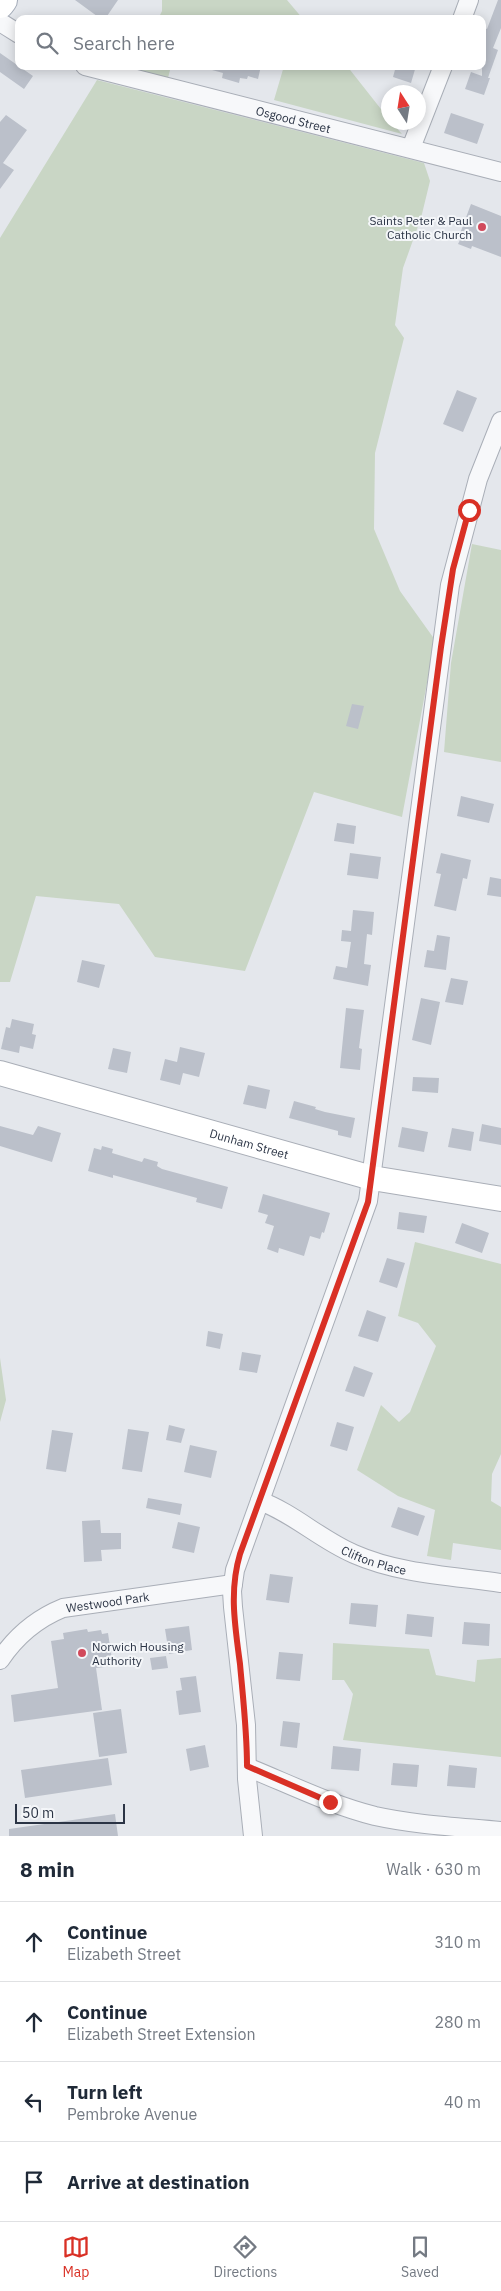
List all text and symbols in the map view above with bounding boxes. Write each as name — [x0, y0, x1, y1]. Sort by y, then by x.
search box — [15, 15, 486, 70]
icon: search — [33, 29, 61, 57]
text: Search here — [73, 31, 175, 55]
north arrow — [381, 85, 426, 130]
street label: Osgood Street — [254, 102, 332, 136]
place label: Saints Peter & Paul Catholic Church — [370, 213, 472, 242]
marker: Saints Peter & Paul Catholic Church — [476, 221, 488, 233]
route start — [458, 499, 481, 522]
street label: Dunham Street — [208, 1125, 290, 1162]
street label: Clifton Place — [339, 1542, 408, 1577]
street label: Westwood Park — [65, 1588, 151, 1615]
place label: Norwich Housing Authority — [92, 1639, 184, 1668]
marker: Norwich Housing Authority — [76, 1647, 88, 1659]
route end — [319, 1791, 342, 1814]
scale bar — [15, 1801, 125, 1824]
text: 50 m — [22, 1804, 54, 1822]
text: 8 min — [20, 1855, 75, 1883]
text: Walk · 630 m — [386, 1859, 481, 1879]
text: Continue — [67, 1920, 147, 1944]
icon: ahead — [20, 1928, 48, 1956]
text: 310 m — [434, 1932, 481, 1952]
text: Elizabeth Street — [67, 1944, 181, 1964]
text: Continue — [67, 2000, 147, 2024]
icon: ahead — [20, 2008, 48, 2036]
text: 280 m — [434, 2012, 481, 2032]
text: Elizabeth Street Extension — [67, 2024, 256, 2044]
text: Turn left — [67, 2080, 143, 2104]
icon: left — [20, 2088, 48, 2116]
text: 40 m — [444, 2092, 481, 2112]
text: Pembroke Avenue — [67, 2104, 197, 2124]
icon: arrive — [20, 2168, 48, 2196]
text: Arrive at destination — [67, 2170, 250, 2194]
tab: Map — [62, 2233, 90, 2281]
tab: Directions — [214, 2233, 277, 2281]
tab: Saved — [401, 2233, 439, 2281]

